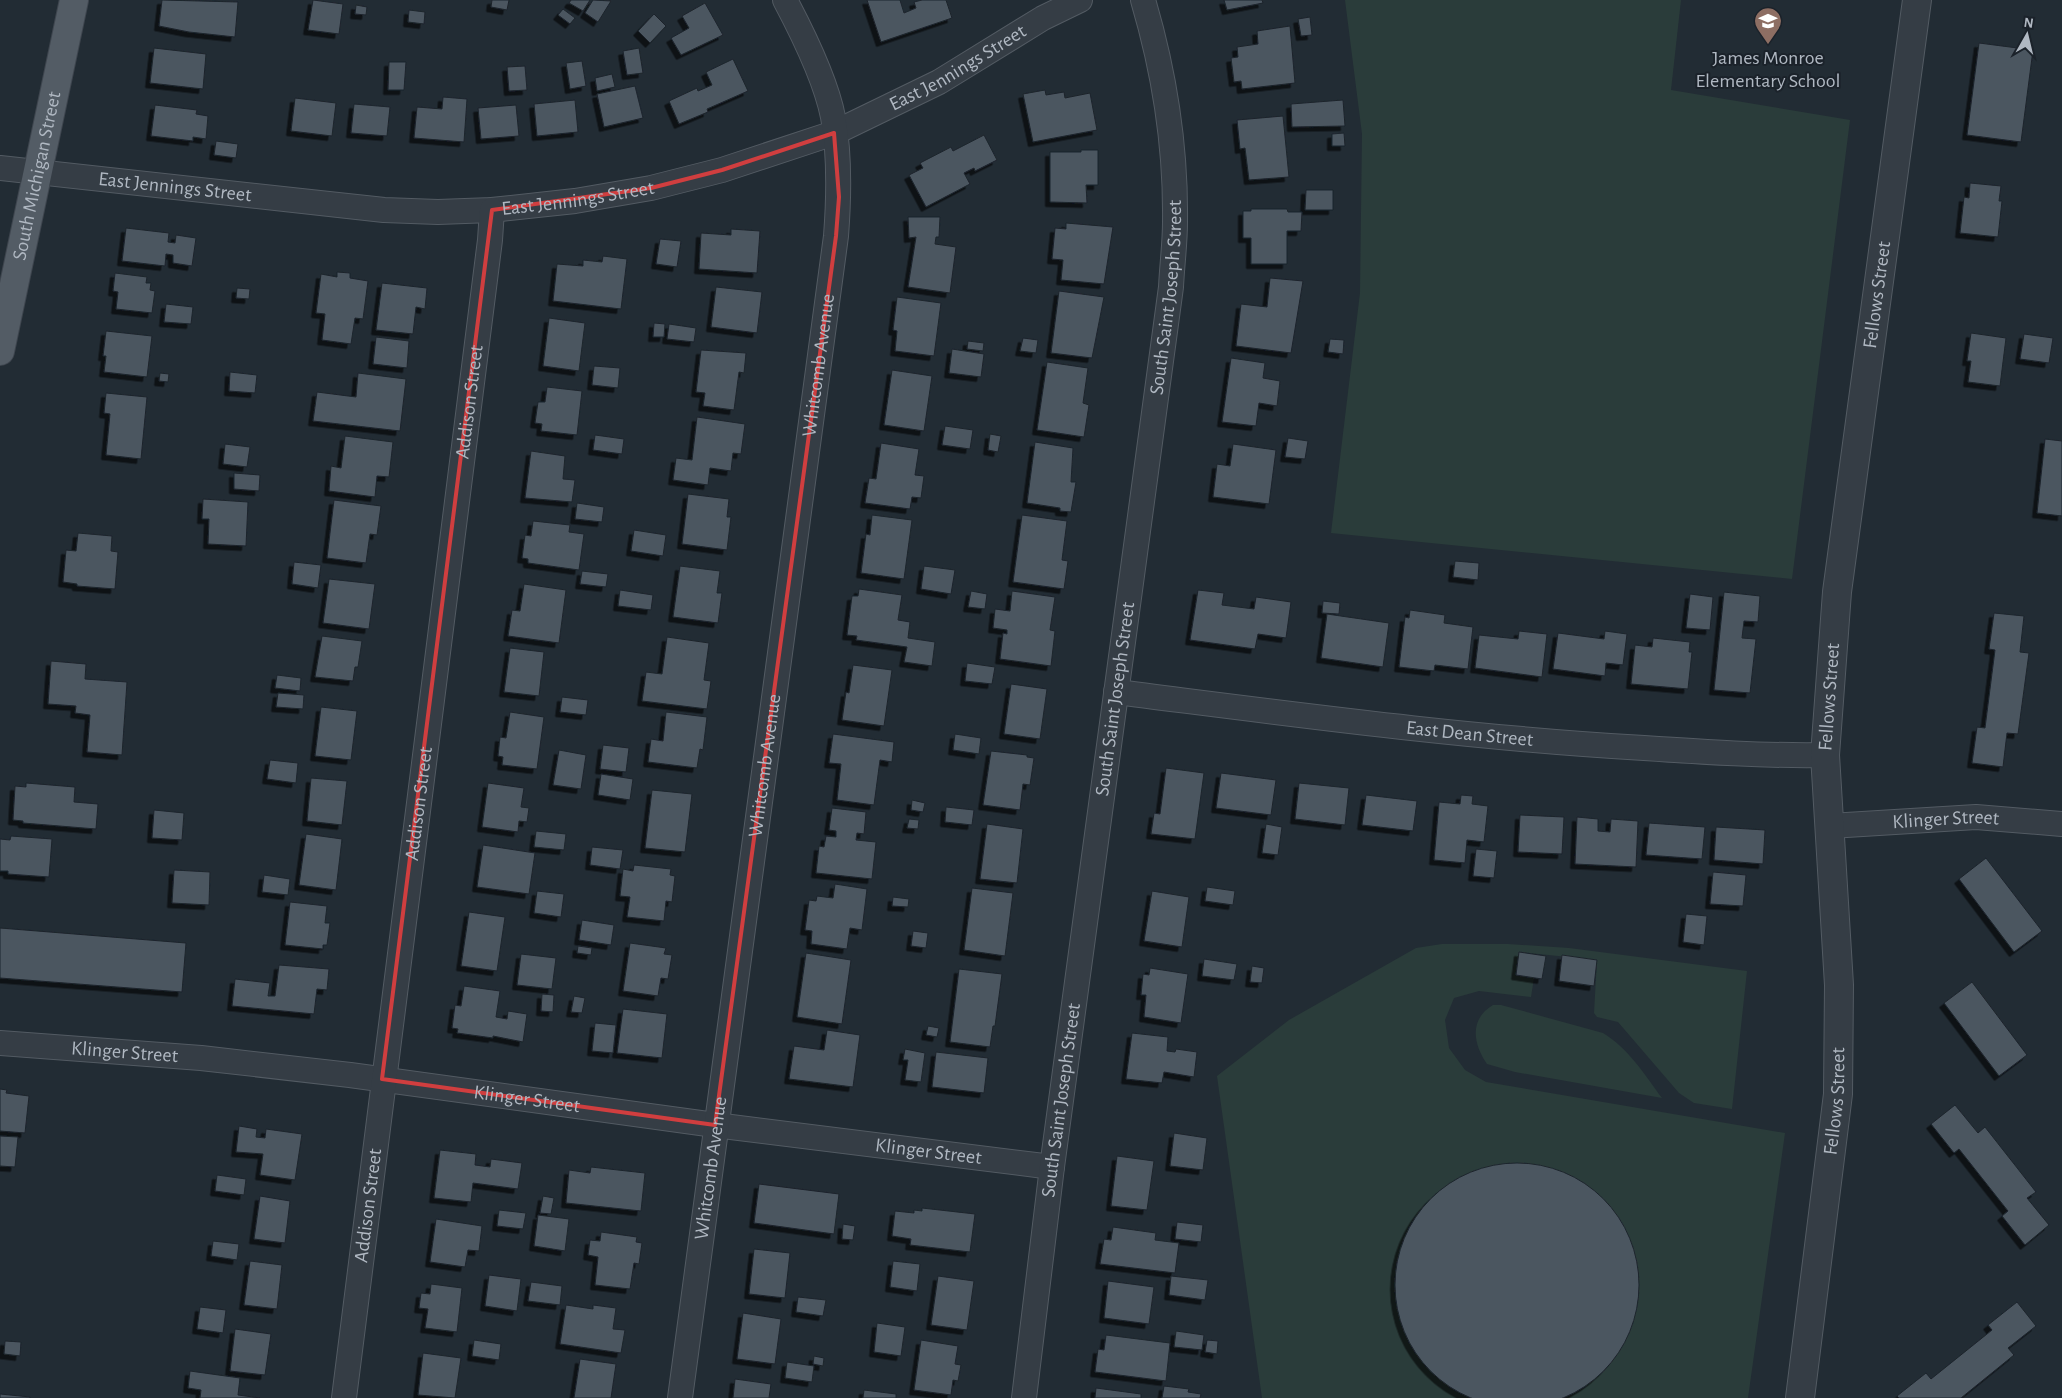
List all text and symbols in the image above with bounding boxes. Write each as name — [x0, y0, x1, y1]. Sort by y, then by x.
school or university icon: James Monroe Elementary School — [1753, 6, 1783, 45]
north arrow — [2002, 10, 2052, 60]
text: N — [2023, 16, 2034, 31]
street label: East Jennings Street — [886, 21, 1030, 115]
place label: James Monroe Elementary School — [1696, 48, 1841, 91]
street label: South Michigan Street — [9, 89, 65, 262]
street label: East Jennings Street — [97, 169, 253, 206]
street label: East Jennings Street — [501, 178, 656, 219]
street label: South Saint Joseph Street — [1147, 199, 1185, 396]
street label: Fellows Street — [1860, 239, 1894, 350]
street label: Whitcomb Avenue — [799, 292, 838, 438]
street label: Addison Street — [452, 343, 487, 460]
street label: South Saint Joseph Street — [1092, 600, 1138, 797]
street label: Fellows Street — [1815, 642, 1843, 752]
street label: Whitcomb Avenue — [745, 693, 784, 839]
street label: East Dean Street — [1405, 718, 1534, 750]
street label: Addison Street — [402, 745, 436, 862]
street label: Klinger Street — [1892, 807, 2001, 832]
street label: South Saint Joseph Street — [1038, 1001, 1084, 1199]
street label: Klinger Street — [71, 1038, 179, 1066]
street label: Fellows Street — [1820, 1047, 1848, 1156]
street label: Klinger Street — [472, 1082, 582, 1116]
street label: Whitcomb Avenue — [691, 1095, 730, 1241]
street label: Klinger Street — [874, 1135, 983, 1168]
street label: Addison Street — [351, 1147, 385, 1264]

